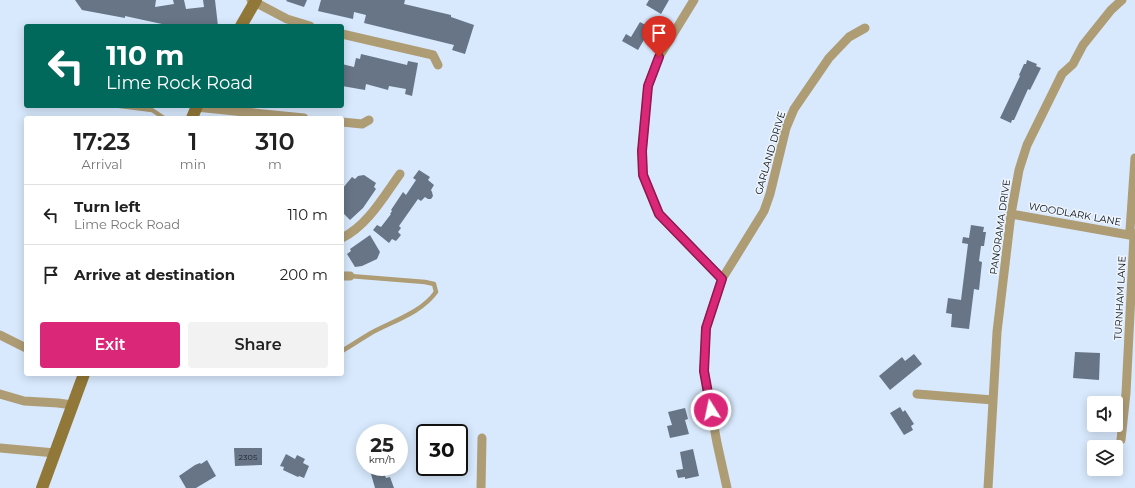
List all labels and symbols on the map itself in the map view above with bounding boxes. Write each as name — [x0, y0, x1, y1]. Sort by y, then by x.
pin — [642, 16, 676, 57]
street label: GARLAND DRIVE — [752, 110, 788, 196]
street label: PANORAMA DRIVE — [987, 178, 1013, 275]
street label: WOODLARK LANE — [1028, 199, 1123, 229]
street label: TURNHAM LANE — [1111, 255, 1129, 340]
position arrow — [690, 389, 732, 431]
speed limit sign: 30 — [416, 424, 468, 476]
house number: 2305 — [239, 452, 258, 462]

